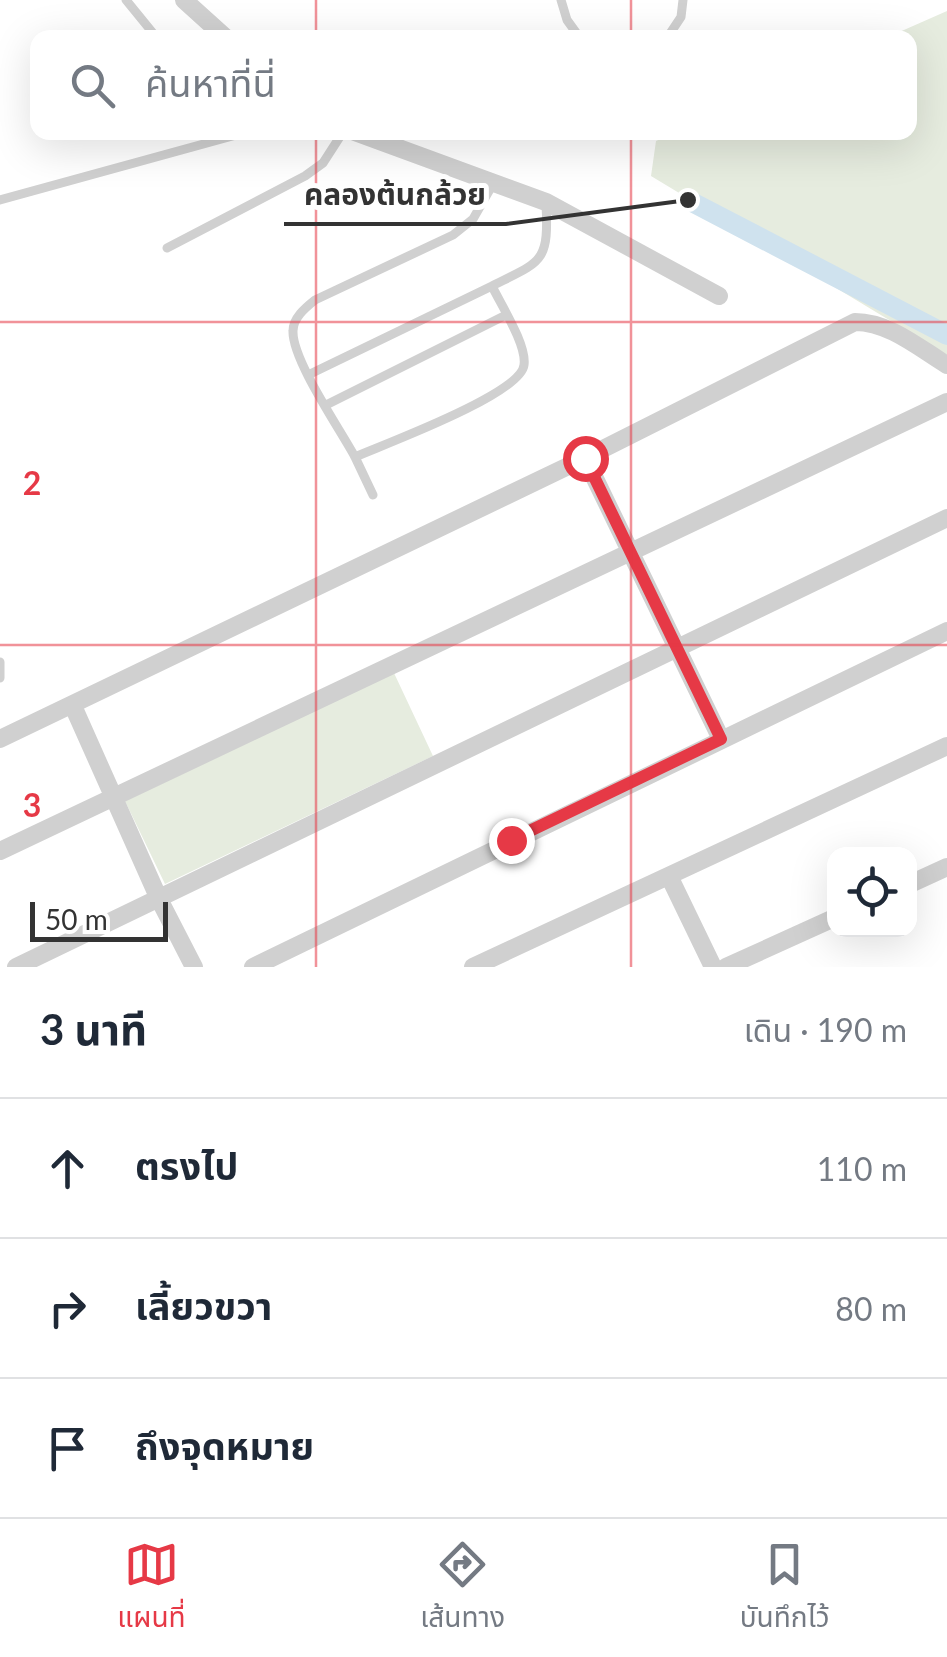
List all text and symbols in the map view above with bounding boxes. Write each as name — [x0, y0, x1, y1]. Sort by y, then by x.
search box — [30, 30, 917, 140]
icon: search — [65, 58, 120, 113]
text: ค้นหาที่นี่ — [145, 59, 276, 105]
callout: คลองต้นกล้วย — [284, 164, 506, 224]
text: คลองต้นกล้วย — [304, 175, 486, 211]
route start — [563, 436, 609, 482]
text: 2 — [23, 463, 41, 502]
text: 3 — [23, 785, 41, 824]
route end — [489, 818, 535, 864]
map controls — [827, 847, 917, 937]
button: locate — [827, 847, 917, 937]
scale bar — [30, 897, 168, 941]
text: 50 m — [45, 902, 108, 936]
text: 3 นาที — [40, 1004, 147, 1054]
text: เดิน · 190 m — [744, 1010, 907, 1049]
icon: ahead — [40, 1141, 95, 1196]
text: ตรงไป — [135, 1142, 238, 1188]
text: 110 m — [817, 1149, 907, 1188]
icon: right — [40, 1281, 95, 1336]
text: เลี้ยวขวา — [135, 1282, 272, 1328]
text: 80 m — [835, 1289, 907, 1328]
icon: arrive — [40, 1421, 95, 1476]
text: ถึงจุดหมาย — [135, 1422, 314, 1468]
tab: แผนที่ — [117, 1537, 186, 1640]
tab: เส้นทาง — [420, 1537, 505, 1640]
tab: บันทึกไว้ — [740, 1537, 830, 1640]

